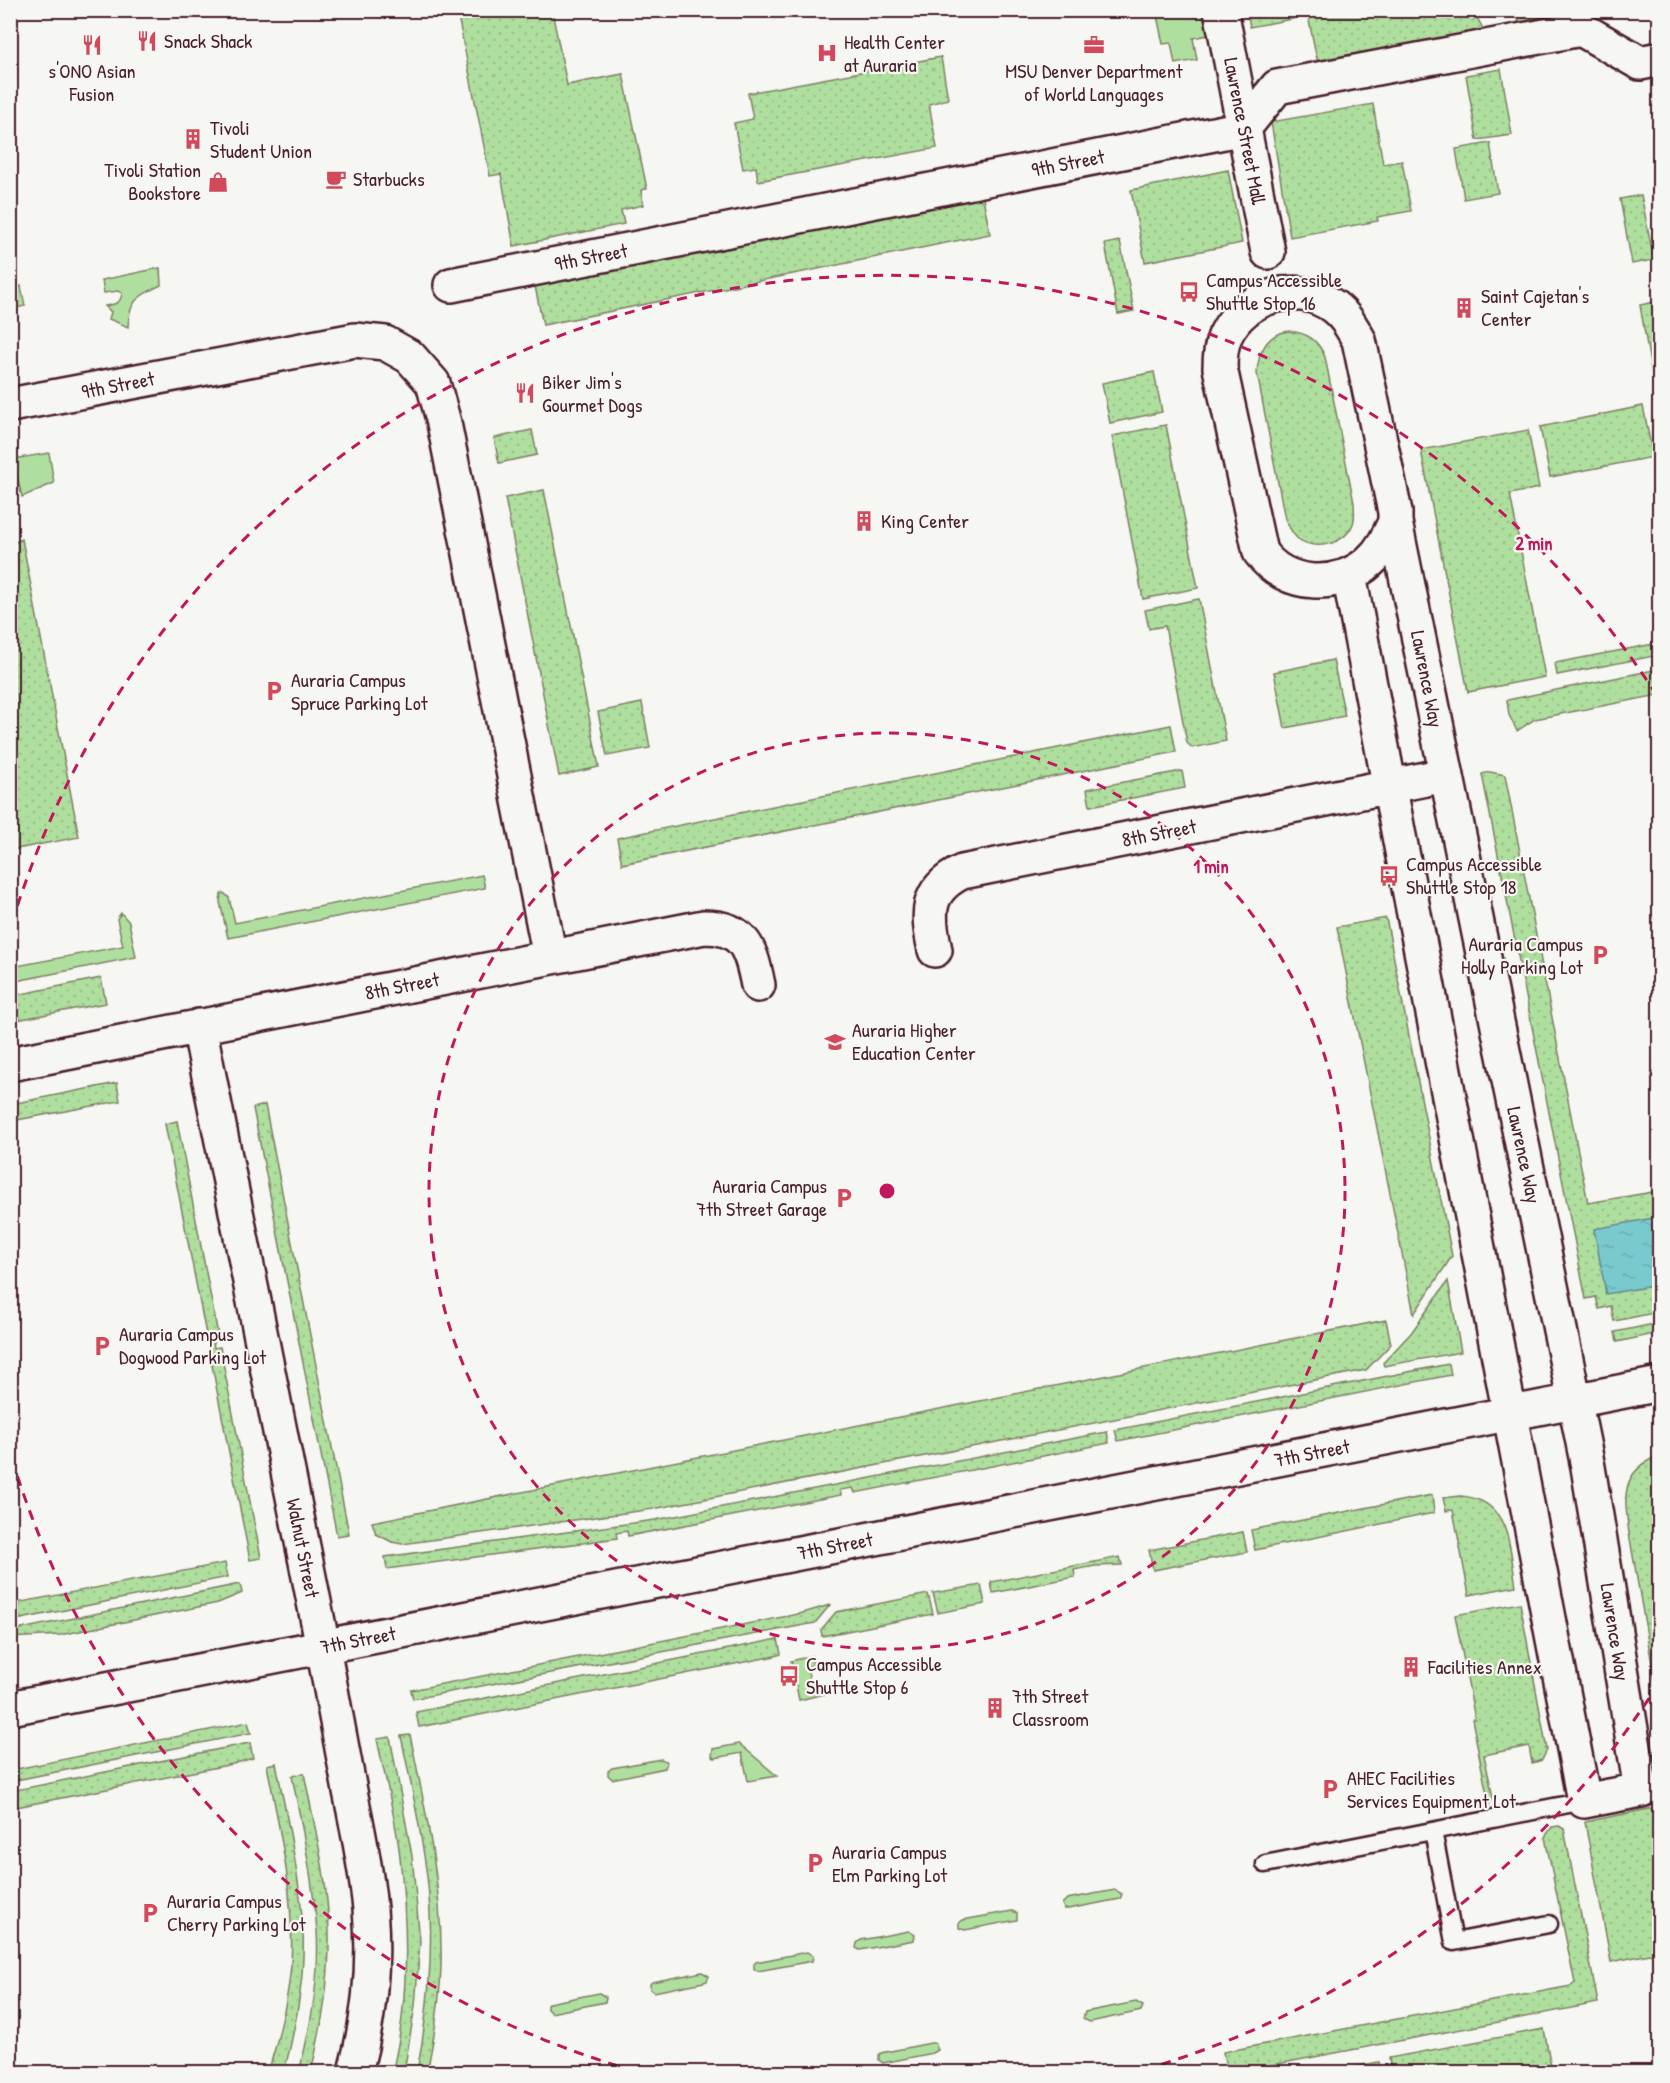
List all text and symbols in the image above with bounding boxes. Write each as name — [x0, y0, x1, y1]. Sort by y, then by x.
place label: Snack Shack — [164, 27, 252, 54]
place label: Health Center at Auraria — [844, 28, 945, 78]
restaurant icon: Snack Shack — [135, 29, 159, 53]
restaurant icon: s'ONO Asian Fusion — [80, 33, 104, 57]
office icon: MSU Denver Department of World Languages — [1082, 33, 1106, 57]
hospital icon: Health Center at Auraria — [815, 41, 839, 65]
street label: Lawrence Street Mall — [1218, 55, 1273, 207]
place label: s'ONO Asian Fusion — [48, 57, 136, 107]
place label: MSU Denver Department of World Languages — [1005, 57, 1184, 107]
place label: Tivoli Student Union — [210, 114, 312, 164]
building icon: Tivoli Student Union — [181, 127, 205, 151]
street label: 9th Street — [1029, 142, 1108, 183]
place label: Tivoli Station Bookstore — [104, 156, 201, 206]
place label: Starbucks — [353, 165, 425, 192]
cafe icon: Starbucks — [324, 167, 348, 191]
shop icon: Tivoli Station Bookstore — [206, 170, 230, 194]
street label: 9th Street — [552, 236, 631, 277]
place label: Campus Accessible Shuttle Stop 16 — [1206, 266, 1342, 316]
bus stop icon: Campus Accessible Shuttle Stop 16 — [1177, 280, 1201, 304]
place label: Saint Cajetan's Center — [1481, 282, 1590, 332]
building icon: Saint Cajetan's Center — [1452, 296, 1476, 320]
street label: 9th Street — [79, 364, 158, 405]
place label: Biker Jim's Gourmet Dogs — [542, 368, 643, 418]
restaurant icon: Biker Jim's Gourmet Dogs — [513, 381, 537, 405]
place label: King Center — [881, 507, 969, 534]
building icon: King Center — [852, 509, 876, 533]
text: 2 min — [1516, 531, 1552, 556]
street label: Lawrence Way — [1405, 628, 1450, 730]
place label: Auraria Campus Spruce Parking Lot — [291, 666, 429, 716]
parking icon: Auraria Campus Spruce Parking Lot — [262, 679, 286, 703]
street label: 8th Street — [1119, 812, 1199, 853]
place label: Campus Accessible Shuttle Stop 18 — [1406, 850, 1542, 900]
text: 1 min — [1193, 854, 1229, 879]
bus stop icon: Campus Accessible Shuttle Stop 18 — [1377, 864, 1401, 888]
place label: Auraria Campus Holly Parking Lot — [1461, 930, 1584, 980]
parking icon: Auraria Campus Holly Parking Lot — [1588, 943, 1612, 967]
street label: 8th Street — [362, 965, 442, 1006]
place label: Auraria Higher Education Center — [852, 1016, 976, 1066]
school or university icon: Auraria Higher Education Center — [823, 1030, 847, 1054]
street label: Lawrence Way — [1501, 1104, 1548, 1206]
place label: Auraria Campus 7th Street Garage — [696, 1172, 827, 1222]
centre of rings — [877, 1181, 897, 1201]
parking icon: Auraria Campus 7th Street Garage — [832, 1186, 856, 1210]
place label: Auraria Campus Dogwood Parking Lot — [119, 1320, 267, 1370]
parking icon: Auraria Campus Dogwood Parking Lot — [90, 1334, 114, 1358]
street label: 7th Street — [1272, 1432, 1353, 1473]
street label: Walnut Street — [281, 1496, 327, 1601]
street label: 7th Street — [795, 1525, 876, 1566]
street label: Lawrence Way — [1594, 1581, 1637, 1683]
street label: 7th Street — [318, 1619, 399, 1660]
place label: Campus Accessible Shuttle Stop 6 — [806, 1650, 942, 1700]
place label: Facilities Annex — [1427, 1653, 1542, 1680]
building icon: Facilities Annex — [1399, 1655, 1423, 1679]
bus stop icon: Campus Accessible Shuttle Stop 6 — [777, 1664, 801, 1688]
place label: 7th Street Classroom — [1012, 1682, 1089, 1732]
building icon: 7th Street Classroom — [983, 1696, 1007, 1720]
place label: AHEC Facilities Services Equipment Lot — [1347, 1764, 1517, 1814]
parking icon: AHEC Facilities Services Equipment Lot — [1318, 1777, 1342, 1801]
place label: Auraria Campus Elm Parking Lot — [832, 1838, 948, 1888]
parking icon: Auraria Campus Elm Parking Lot — [803, 1851, 827, 1875]
place label: Auraria Campus Cherry Parking Lot — [167, 1887, 307, 1937]
parking icon: Auraria Campus Cherry Parking Lot — [138, 1901, 162, 1925]

